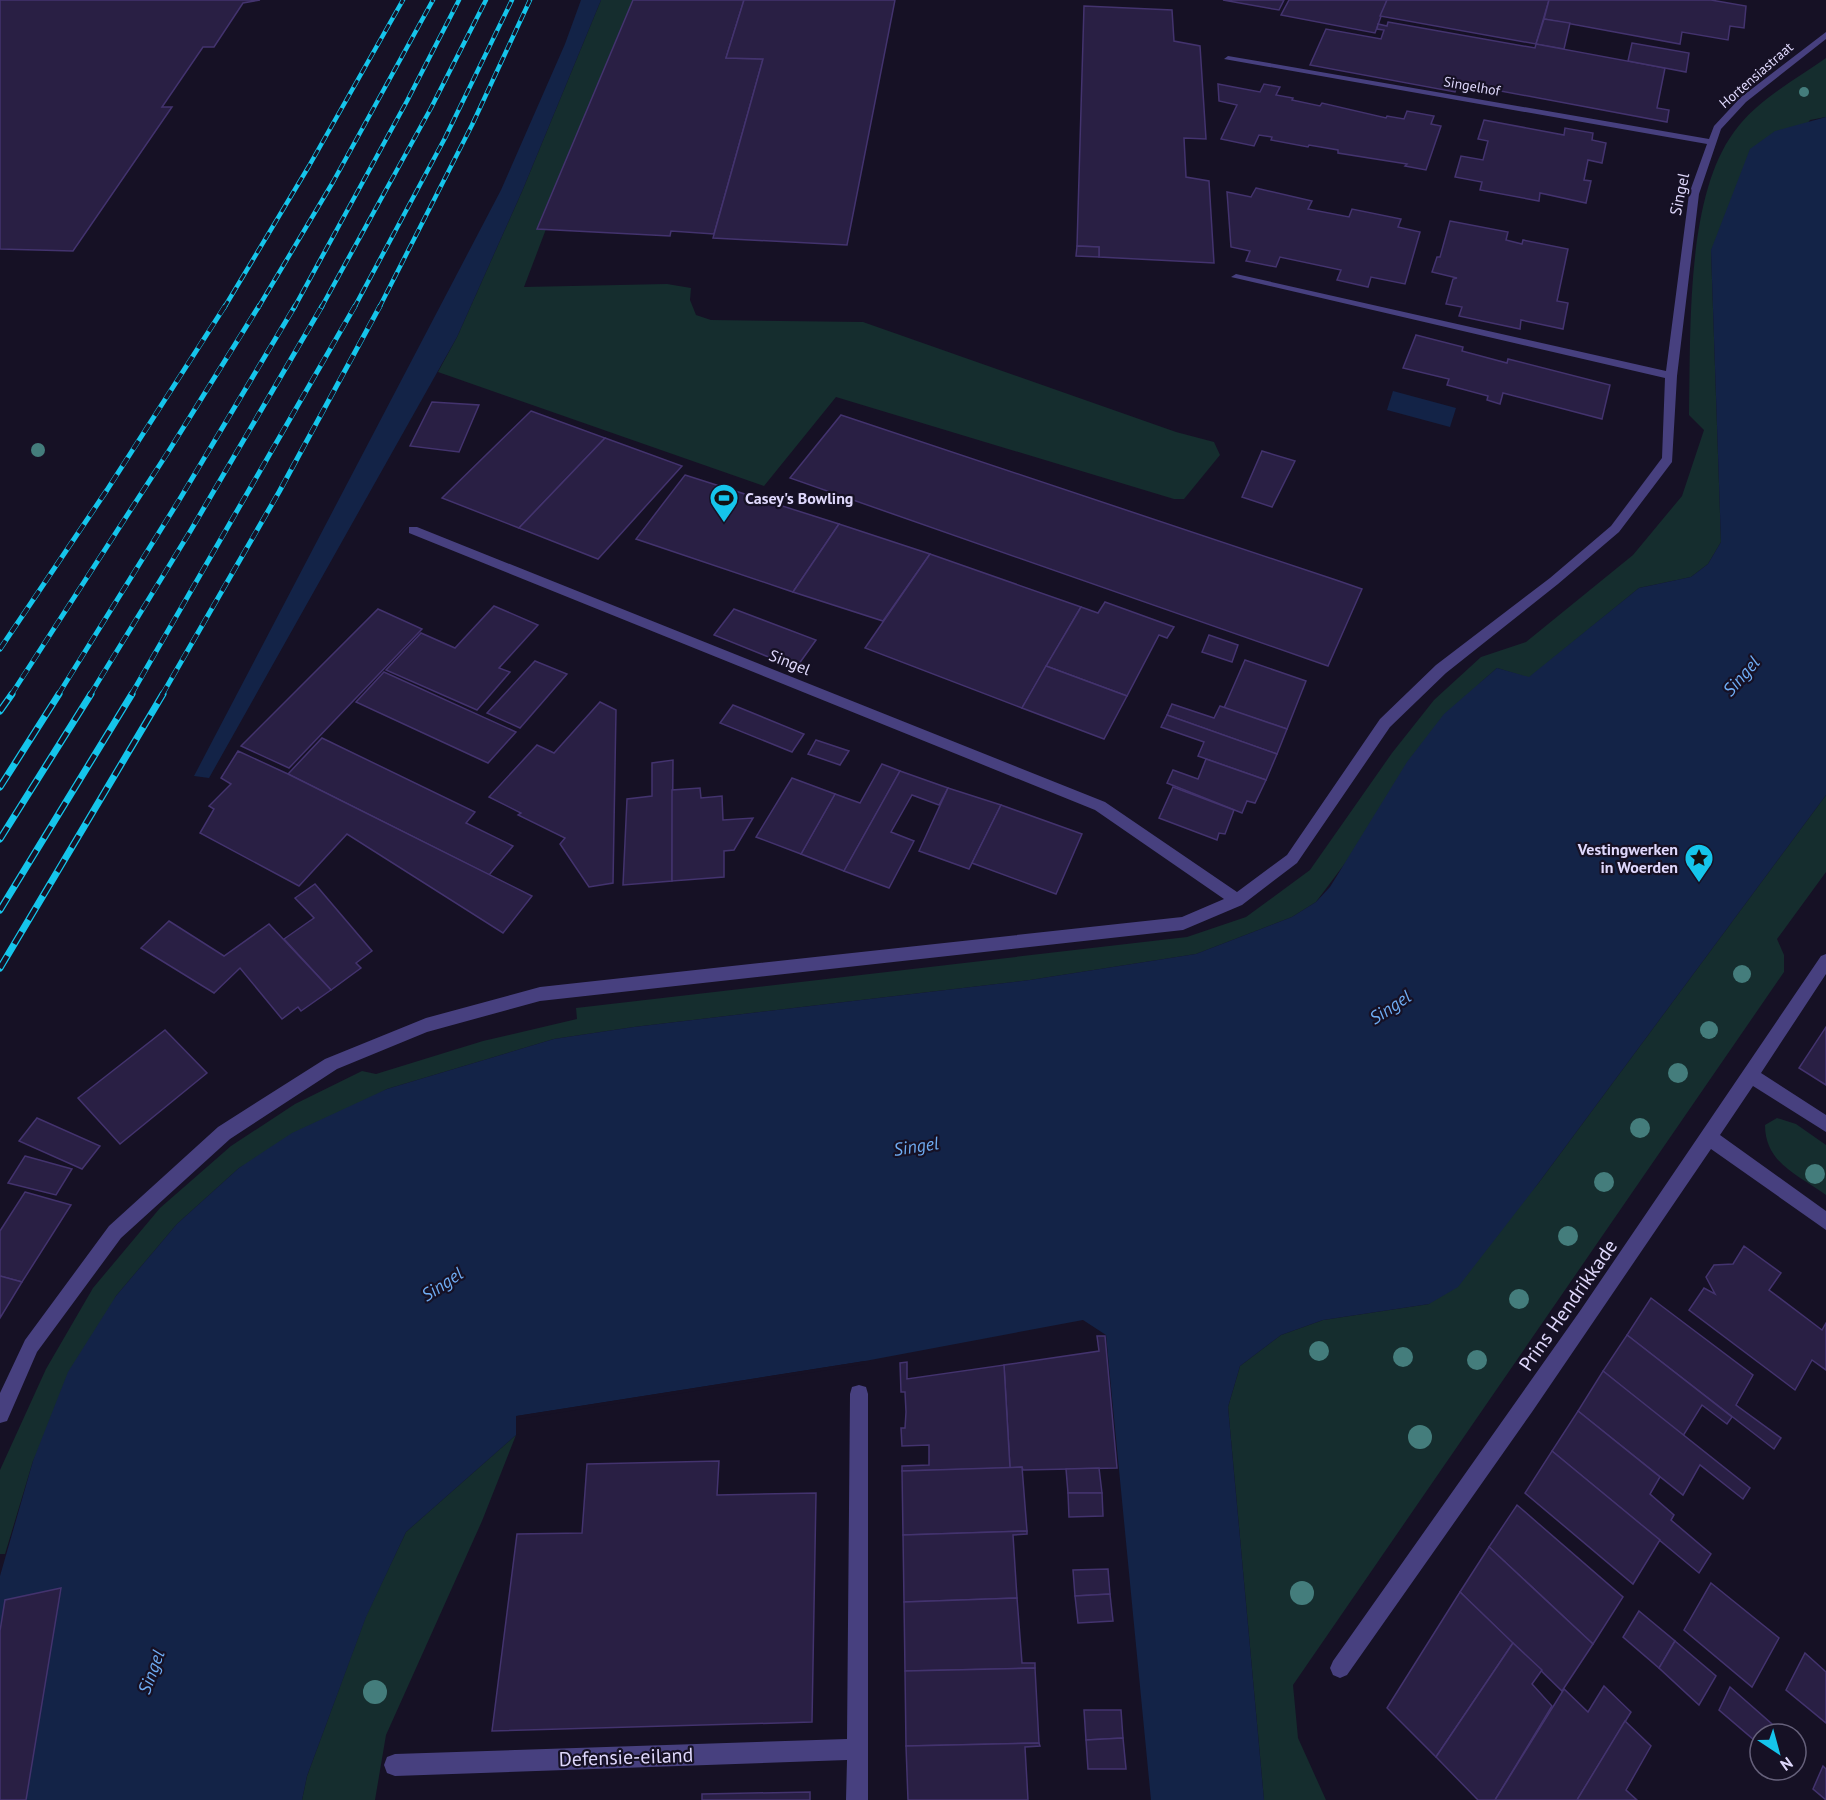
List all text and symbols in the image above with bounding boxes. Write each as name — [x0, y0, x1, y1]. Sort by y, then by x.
street label: Hortensiastraat — [1715, 38, 1797, 112]
street label: Singelhof — [1442, 72, 1502, 100]
street label: Singel — [1665, 171, 1693, 217]
sports icon: Casey's Bowling — [708, 482, 740, 524]
place label: Casey's Bowling — [745, 488, 853, 508]
street label: Singel — [766, 645, 814, 679]
water label: Singel — [1717, 651, 1765, 701]
place label: Vestingwerken in Woerden — [1577, 839, 1678, 877]
place icon: Vestingwerken in Woerden — [1683, 842, 1715, 884]
water label: Singel — [1365, 985, 1415, 1029]
water label: Singel — [892, 1131, 940, 1161]
street label: Prins Hendrikkade — [1513, 1234, 1623, 1376]
water label: Singel — [417, 1262, 467, 1306]
water label: Singel — [132, 1647, 170, 1697]
north arrow — [1748, 1722, 1808, 1782]
street label: Defensie-eiland — [558, 1742, 694, 1772]
text: N — [1777, 1753, 1797, 1775]

